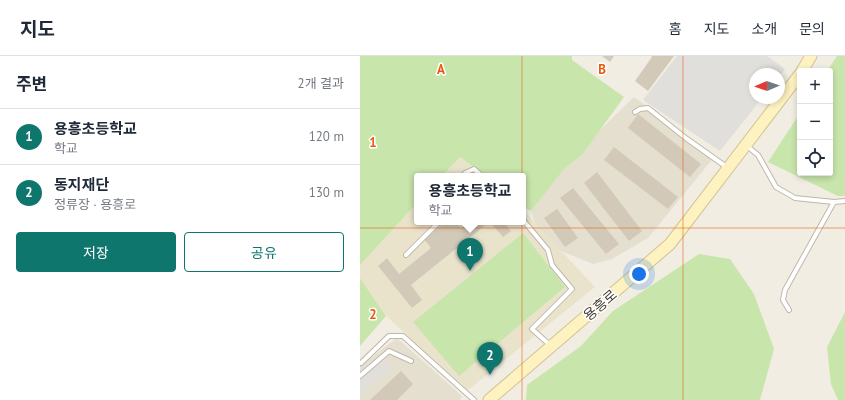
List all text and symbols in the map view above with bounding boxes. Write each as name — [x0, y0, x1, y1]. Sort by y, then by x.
text: 지도 — [20, 17, 55, 41]
text: 홈 — [669, 20, 682, 38]
text: 지도 — [704, 20, 729, 38]
text: 소개 — [751, 20, 777, 38]
text: 문의 — [799, 20, 825, 38]
text: A — [437, 61, 445, 78]
text: B — [598, 61, 606, 78]
north arrow — [749, 68, 785, 104]
map controls — [797, 68, 833, 176]
button: + — [797, 68, 833, 104]
text: 주변 — [16, 73, 47, 95]
text: 2개 결과 — [298, 75, 344, 92]
button: − — [797, 104, 833, 140]
text: 용흥초등학교 — [54, 119, 137, 138]
text: 1 — [25, 128, 33, 145]
text: 120 m — [309, 128, 344, 145]
text: 1 — [369, 134, 377, 151]
text: 학교 — [54, 140, 78, 157]
button: locate — [797, 140, 833, 176]
popup — [414, 173, 526, 225]
text: 동지재단 — [54, 175, 109, 194]
text: 용흥초등학교 — [429, 181, 511, 200]
text: 2 — [25, 184, 33, 201]
text: 130 m — [309, 184, 344, 201]
text: 정류장 · 용흥로 — [54, 196, 136, 213]
text: 학교 — [429, 202, 453, 219]
button: 저장 — [16, 232, 176, 272]
button: 공유 — [184, 232, 344, 272]
pin: 1 — [457, 238, 483, 271]
your location — [629, 264, 649, 284]
street label: 용흥로 — [580, 285, 621, 324]
text: 2 — [369, 306, 377, 323]
pin: 2 — [477, 342, 503, 375]

